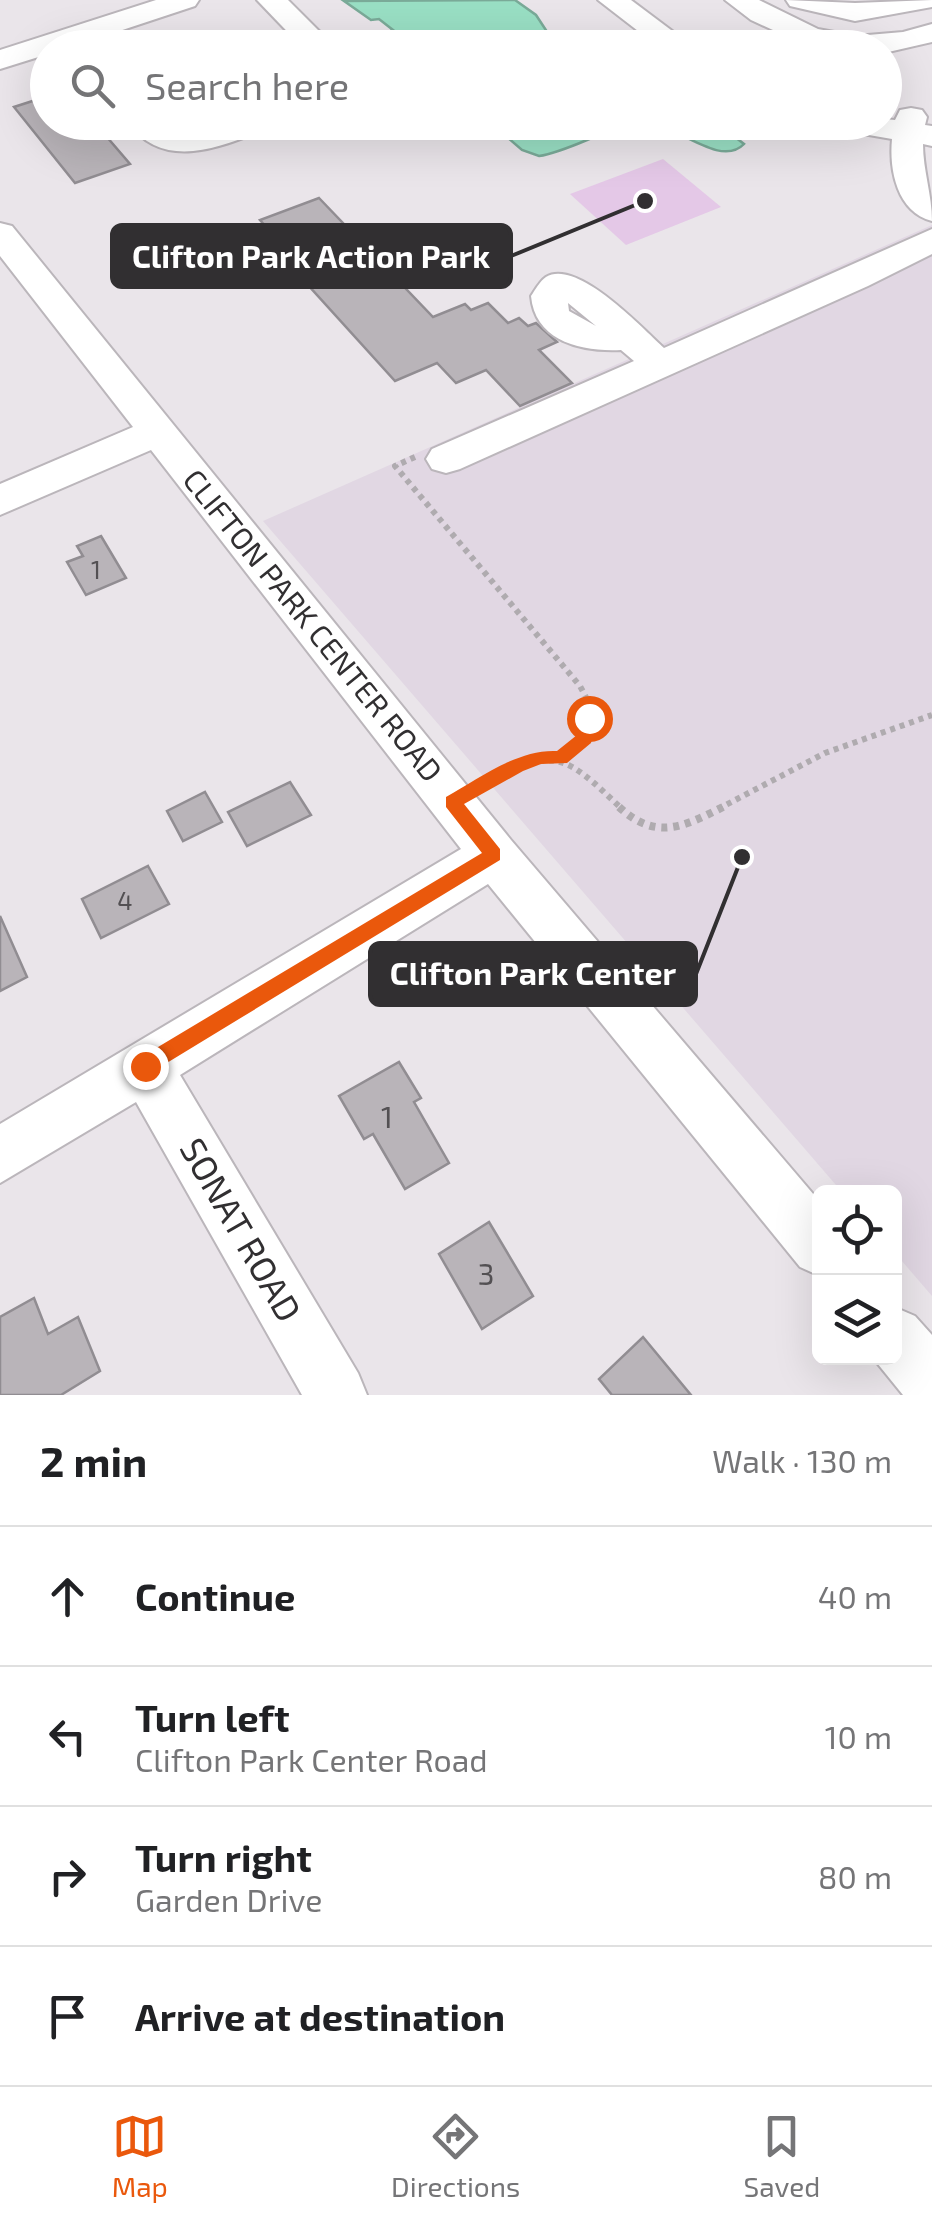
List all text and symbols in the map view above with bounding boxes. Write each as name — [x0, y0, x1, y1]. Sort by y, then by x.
search box — [30, 30, 902, 140]
icon: search — [65, 58, 120, 113]
text: Search here — [145, 62, 349, 108]
callout: Clifton Park Action Park — [112, 225, 511, 287]
text: Clifton Park Action Park — [132, 236, 490, 274]
street label: CLIFTON PARK CENTER ROAD — [177, 461, 451, 788]
house number: 1 — [91, 554, 101, 584]
route start — [567, 696, 613, 742]
house number: 4 — [117, 885, 133, 915]
callout: Clifton Park Center — [370, 943, 696, 1005]
text: Clifton Park Center — [390, 953, 676, 991]
route end — [123, 1044, 169, 1090]
house number: 1 — [381, 1098, 393, 1134]
street label: SONAT ROAD — [172, 1130, 311, 1328]
map controls — [812, 1185, 902, 1365]
button: locate — [812, 1185, 902, 1275]
house number: 3 — [478, 1255, 494, 1291]
button: layers — [812, 1275, 902, 1365]
text: 2 min — [40, 1435, 147, 1485]
text: Walk · 130 m — [712, 1441, 892, 1479]
icon: ahead — [40, 1569, 95, 1624]
text: Continue — [135, 1573, 295, 1619]
text: 40 m — [818, 1577, 892, 1615]
text: Turn left — [135, 1694, 290, 1740]
icon: left — [40, 1709, 95, 1764]
text: 10 m — [825, 1717, 892, 1755]
text: Clifton Park Center Road — [135, 1740, 488, 1778]
text: Turn right — [135, 1834, 312, 1880]
icon: right — [40, 1849, 95, 1904]
text: 80 m — [818, 1857, 892, 1895]
text: Garden Drive — [135, 1880, 322, 1918]
icon: arrive — [40, 1989, 95, 2044]
text: Arrive at destination — [135, 1993, 505, 2039]
tab: Map — [112, 2109, 168, 2203]
tab: Directions — [391, 2109, 520, 2203]
tab: Saved — [744, 2109, 820, 2203]

